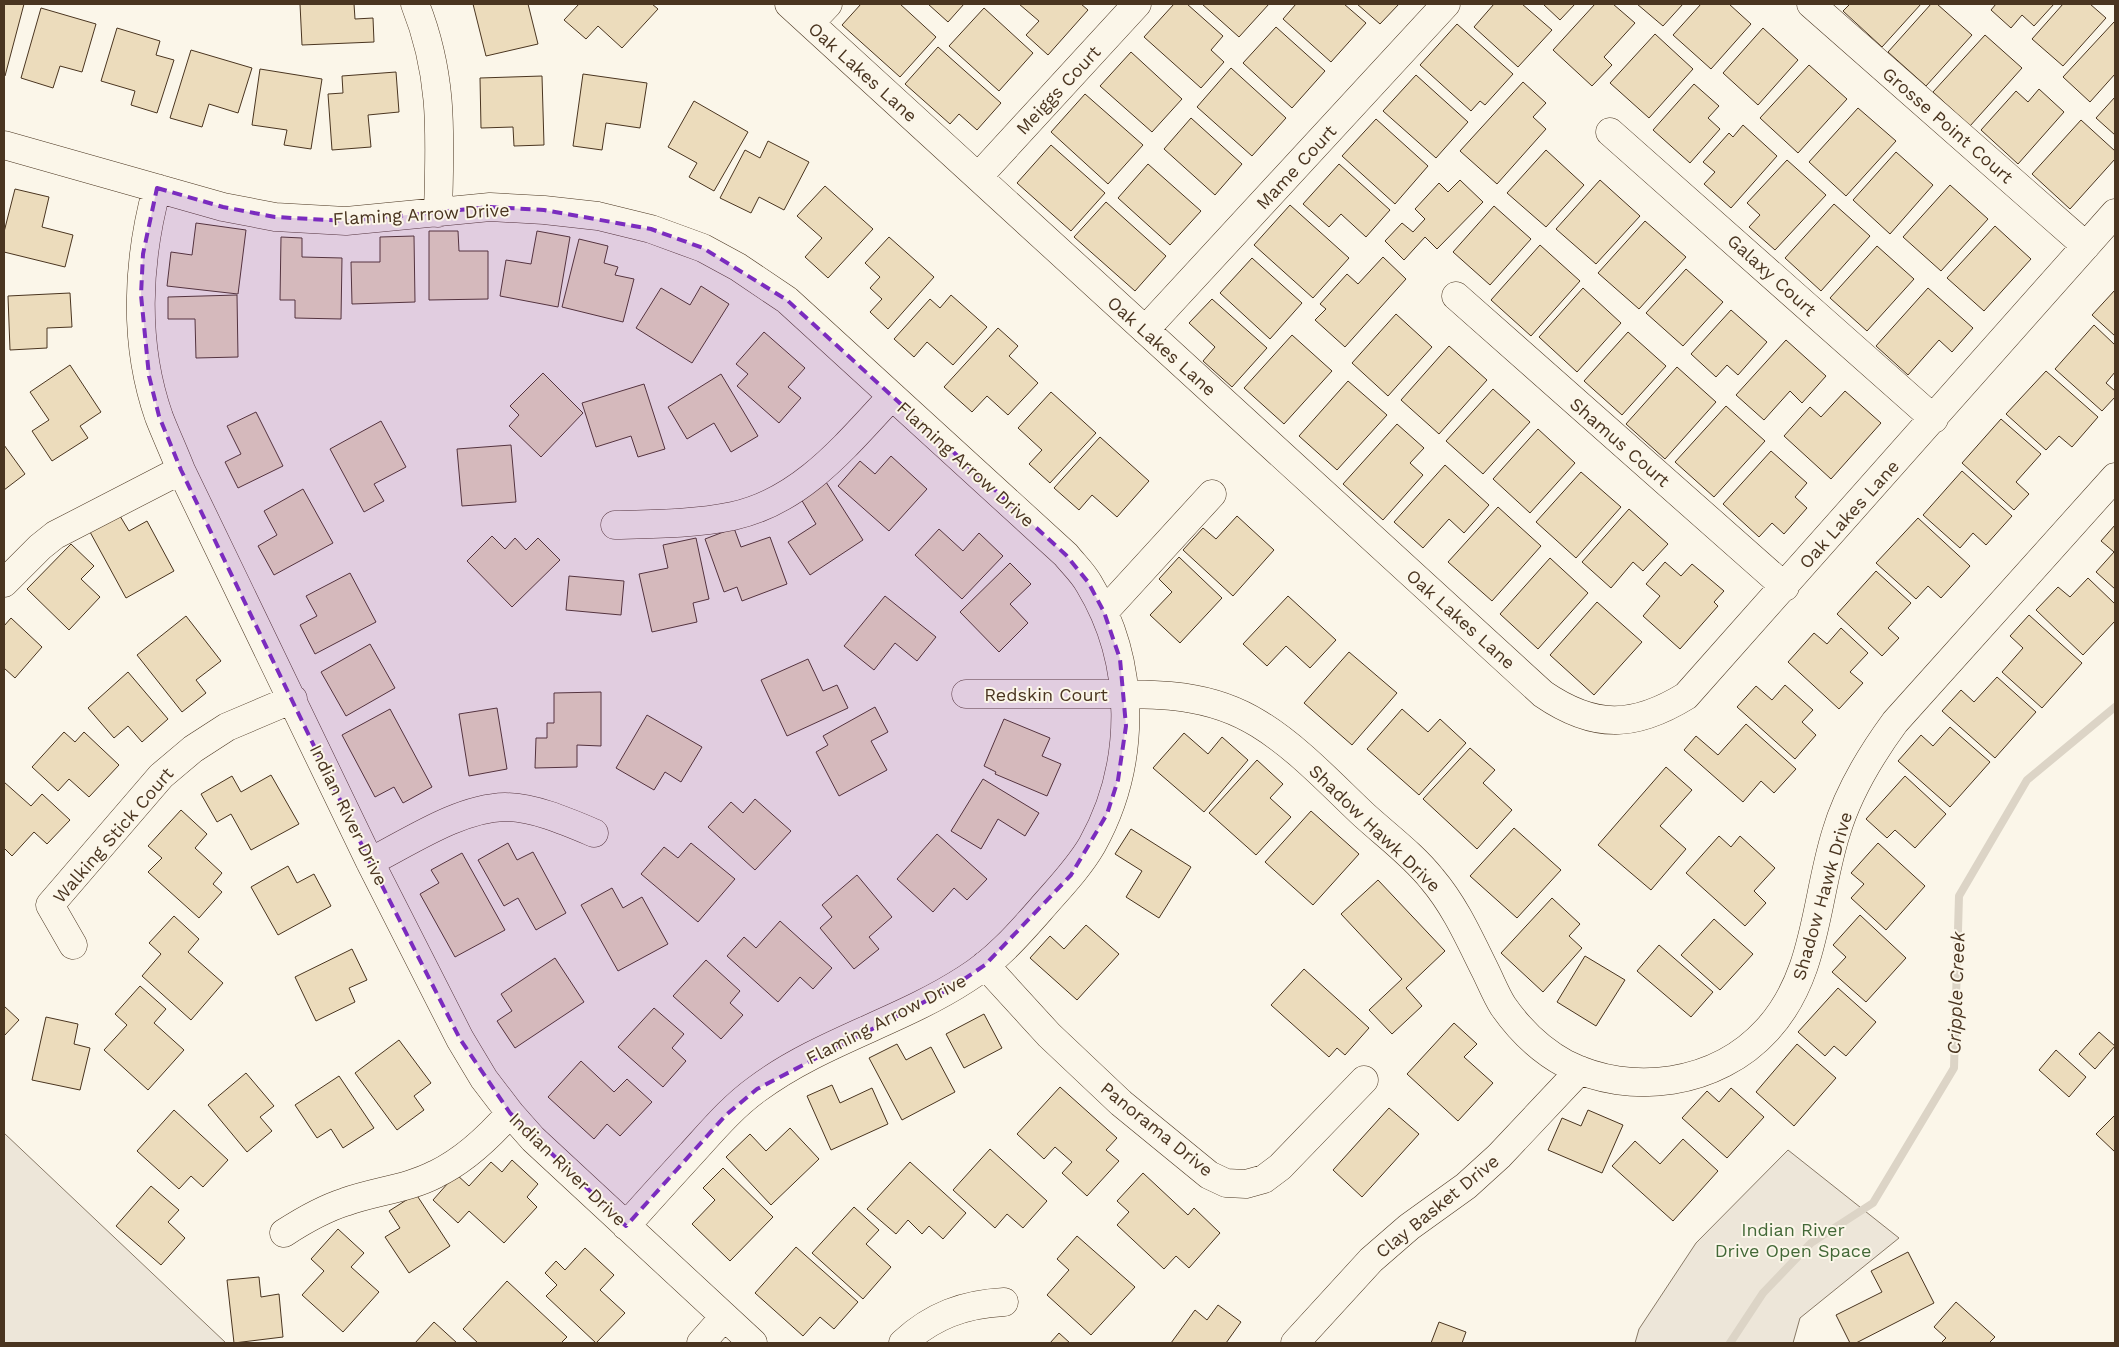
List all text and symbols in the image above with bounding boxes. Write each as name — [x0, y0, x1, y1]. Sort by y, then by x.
street label: Oak Lakes Lane — [804, 18, 922, 126]
street label: Meiggs Court — [1012, 41, 1105, 139]
street label: Grosse Point Court — [1878, 63, 2018, 188]
street label: Mame Court — [1252, 120, 1341, 214]
street label: Flaming Arrow Drive — [332, 199, 510, 229]
street label: Galaxy Court — [1723, 230, 1821, 321]
street label: Oak Lakes Lane — [1103, 292, 1221, 400]
street label: Shamus Court — [1566, 393, 1675, 491]
street label: Flaming Arrow Drive — [893, 397, 1039, 531]
street label: Oak Lakes Lane — [1795, 455, 1903, 573]
street label: Oak Lakes Lane — [1402, 565, 1520, 673]
street label: Redskin Court — [984, 684, 1108, 705]
street label: Indian River Drive — [306, 741, 392, 889]
street label: Shadow Hawk Drive — [1305, 760, 1445, 896]
street label: Walking Stick Court — [48, 763, 178, 907]
street label: Shadow Hawk Drive — [1788, 809, 1856, 983]
water label: Cripple Creek — [1942, 930, 1970, 1055]
street label: Flaming Arrow Drive — [802, 969, 970, 1069]
street label: Panorama Drive — [1097, 1077, 1217, 1181]
street label: Indian River Drive — [505, 1108, 631, 1230]
street label: Clay Basket Drive — [1371, 1150, 1503, 1262]
park label: Indian River Drive Open Space — [1715, 1219, 1871, 1261]

